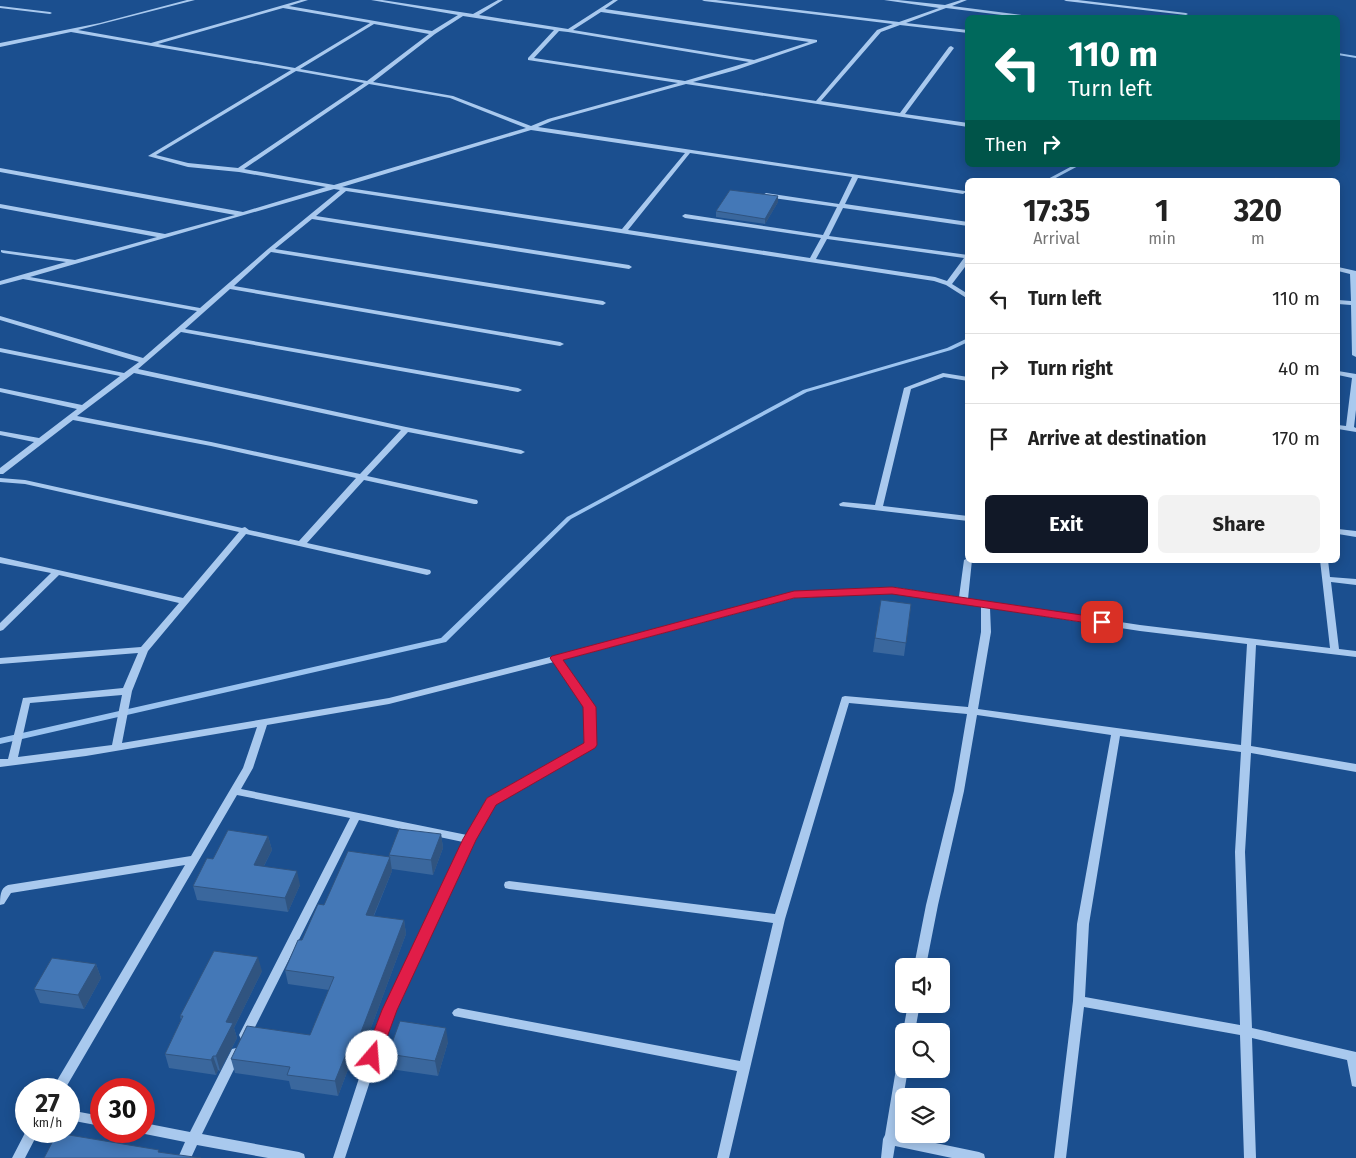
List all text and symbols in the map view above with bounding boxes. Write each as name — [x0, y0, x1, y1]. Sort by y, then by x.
text: 110 m — [1068, 33, 1158, 75]
icon: left — [985, 35, 1050, 100]
text: Turn left — [1068, 75, 1152, 102]
icon: right — [1037, 130, 1065, 158]
text: Then — [985, 133, 1027, 156]
text: 17:35 — [1023, 193, 1090, 229]
text: 1 — [1155, 193, 1169, 229]
text: 320 — [1234, 193, 1282, 229]
text: Arrival — [1033, 229, 1080, 248]
text: min — [1148, 229, 1176, 248]
text: m — [1251, 229, 1265, 248]
icon: left — [985, 285, 1013, 313]
text: Turn left — [1028, 287, 1102, 310]
text: 110 m — [1272, 287, 1320, 310]
icon: right — [985, 355, 1013, 383]
text: Turn right — [1028, 357, 1113, 380]
text: 40 m — [1278, 357, 1320, 380]
icon: arrive — [985, 425, 1013, 453]
text: Arrive at destination — [1028, 427, 1207, 450]
text: 170 m — [1272, 427, 1320, 450]
button: Exit — [985, 495, 1148, 553]
button: Share — [1158, 495, 1320, 553]
pin — [1081, 601, 1123, 643]
icon: arrive — [1088, 608, 1116, 636]
map controls — [895, 958, 950, 1143]
button: sound — [895, 958, 950, 1013]
button: search — [895, 1023, 950, 1078]
position arrow — [345, 1030, 397, 1082]
speed limit sign: 30 — [90, 1078, 155, 1143]
button: layers — [895, 1088, 950, 1143]
text: 27 — [35, 1089, 60, 1119]
text: km/h — [33, 1116, 62, 1130]

